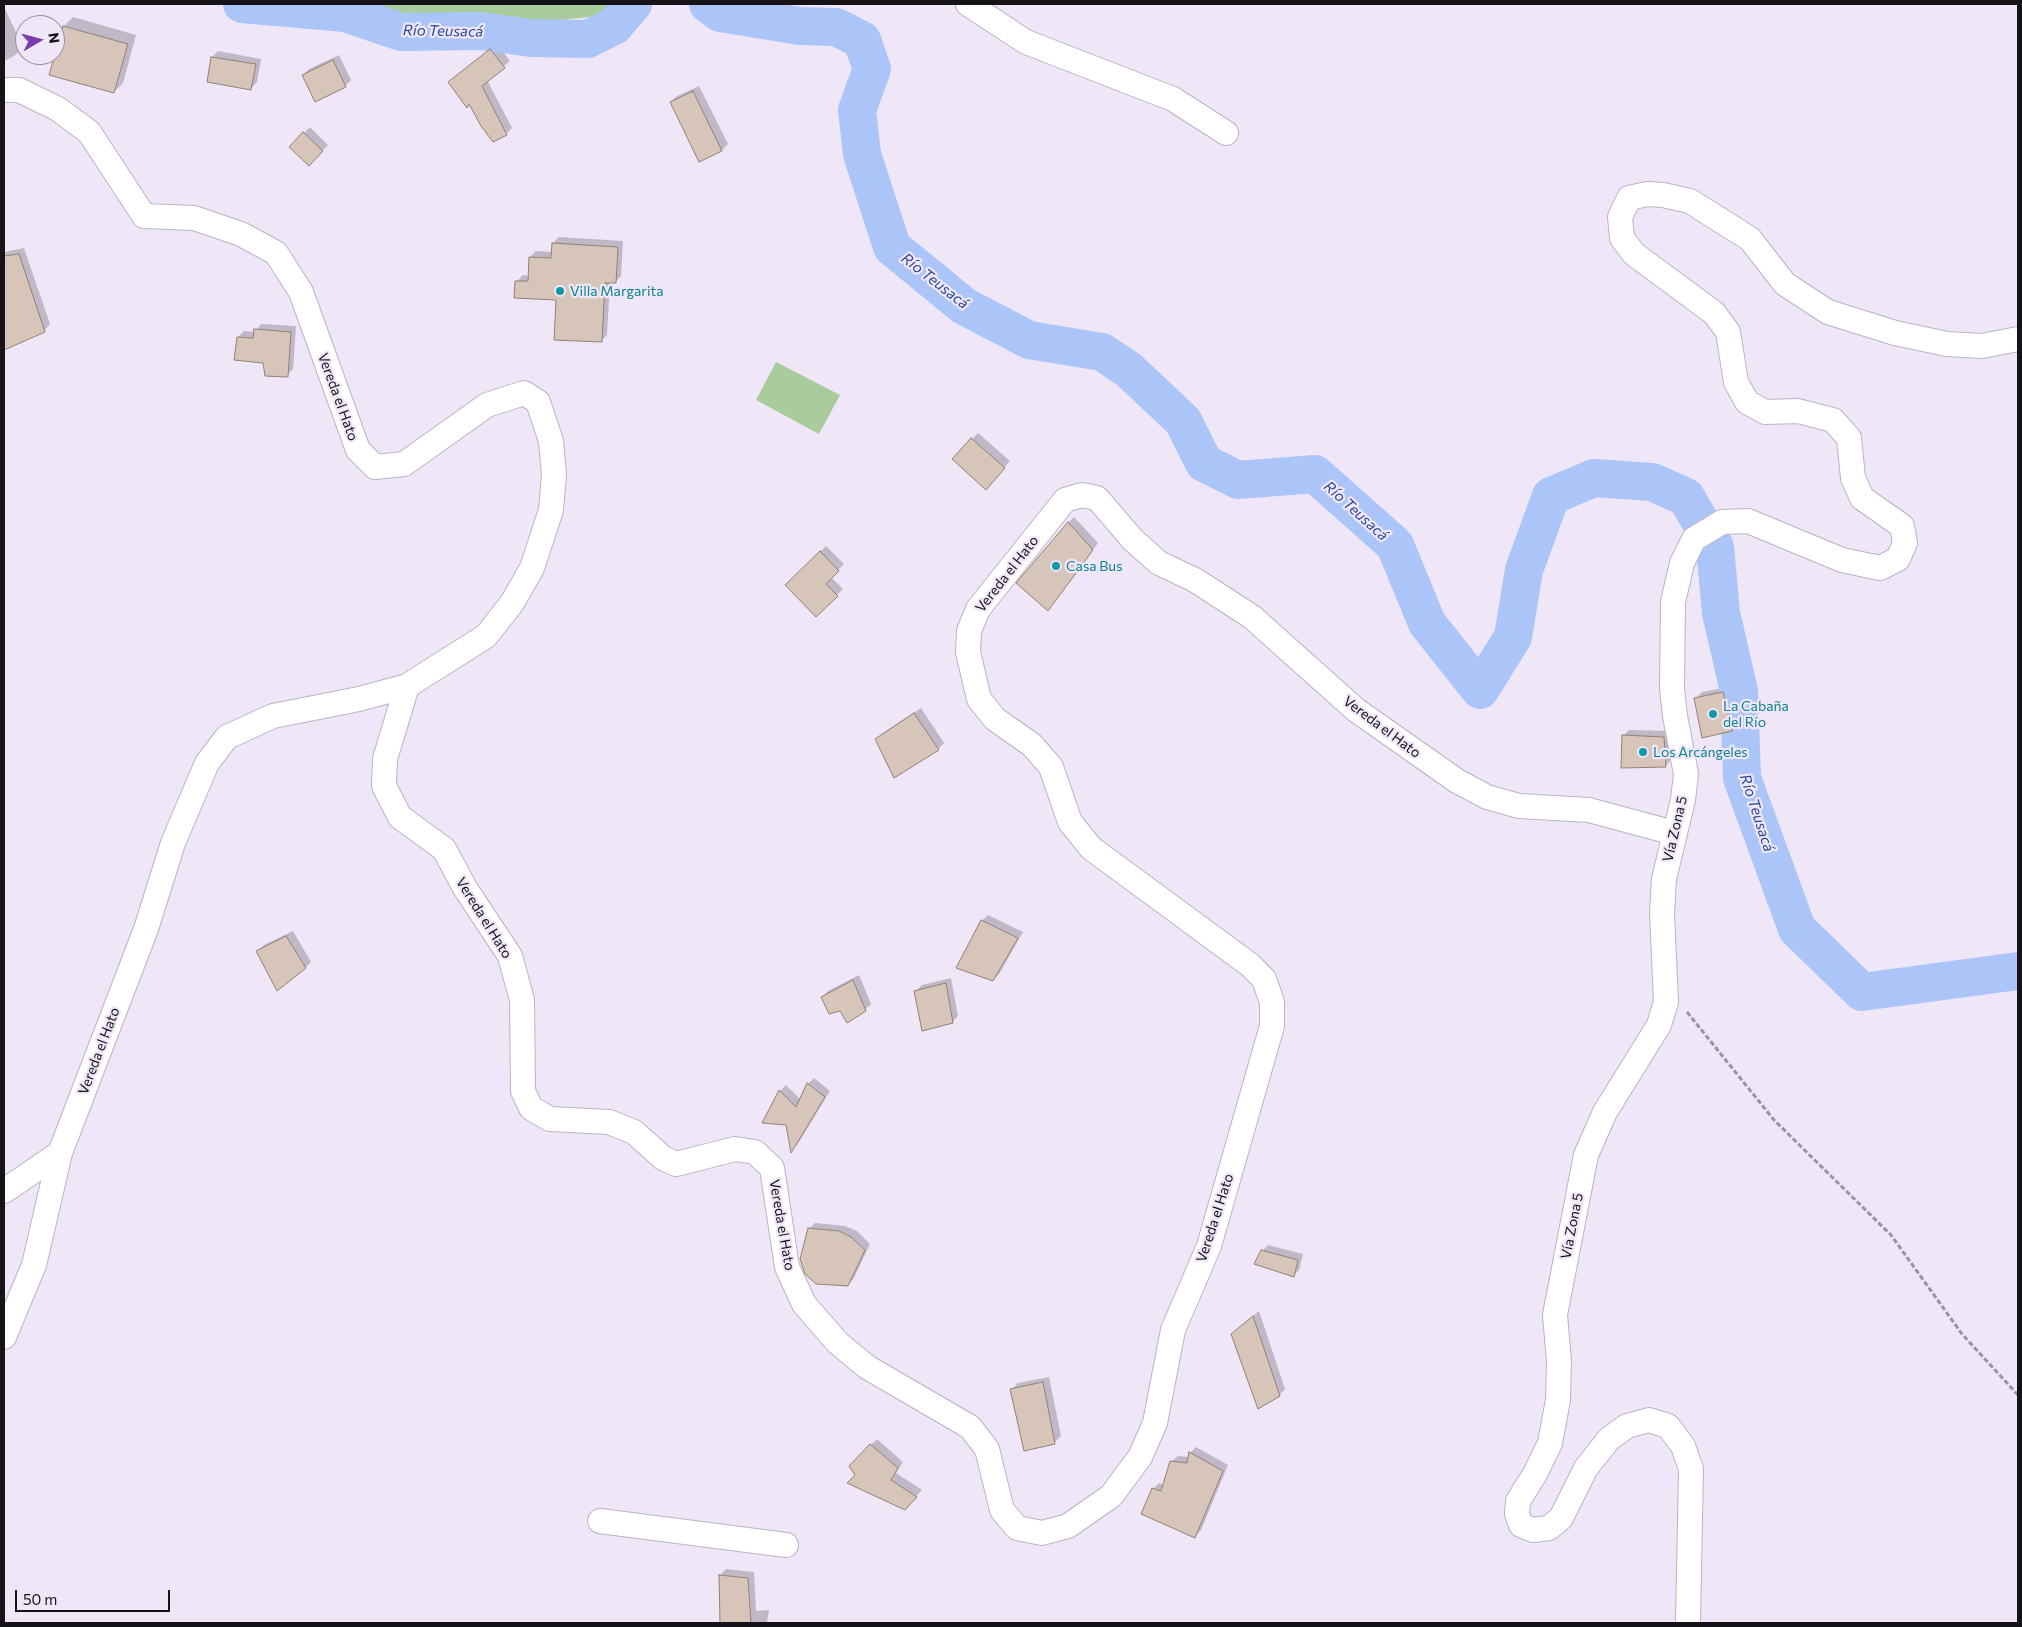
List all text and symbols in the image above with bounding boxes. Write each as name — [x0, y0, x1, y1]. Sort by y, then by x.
north arrow — [15, 15, 65, 65]
water label: Río Teusacá — [403, 21, 483, 41]
text: N — [45, 32, 64, 44]
water label: Río Teusacá — [898, 249, 972, 313]
place label: Villa Margarita — [570, 283, 664, 299]
marker: Villa Margarita — [554, 285, 566, 297]
street label: Vereda el Hato — [314, 351, 362, 443]
water label: Río Teusacá — [1320, 477, 1392, 545]
street label: Vereda el Hato — [972, 532, 1042, 616]
place label: Casa Bus — [1066, 558, 1123, 574]
marker: Casa Bus — [1050, 560, 1062, 572]
street label: Vereda el Hato — [1340, 693, 1424, 761]
place label: La Cabaña del Río — [1723, 698, 1789, 730]
marker: La Cabaña del Río — [1707, 708, 1719, 720]
place label: Los Arcángeles — [1653, 744, 1748, 760]
marker: Los Arcángeles — [1637, 746, 1649, 758]
water label: Río Teusacá — [1736, 772, 1778, 854]
street label: Vía Zona 5 — [1659, 795, 1691, 863]
street label: Vereda el Hato — [452, 874, 516, 962]
street label: Vereda el Hato — [75, 1005, 123, 1097]
street label: Vereda el Hato — [1193, 1172, 1237, 1264]
street label: Vereda el Hato — [766, 1178, 798, 1272]
street label: Vía Zona 5 — [1557, 1192, 1587, 1260]
scale bar — [18, 1580, 172, 1612]
text: 50 m — [23, 1590, 57, 1608]

